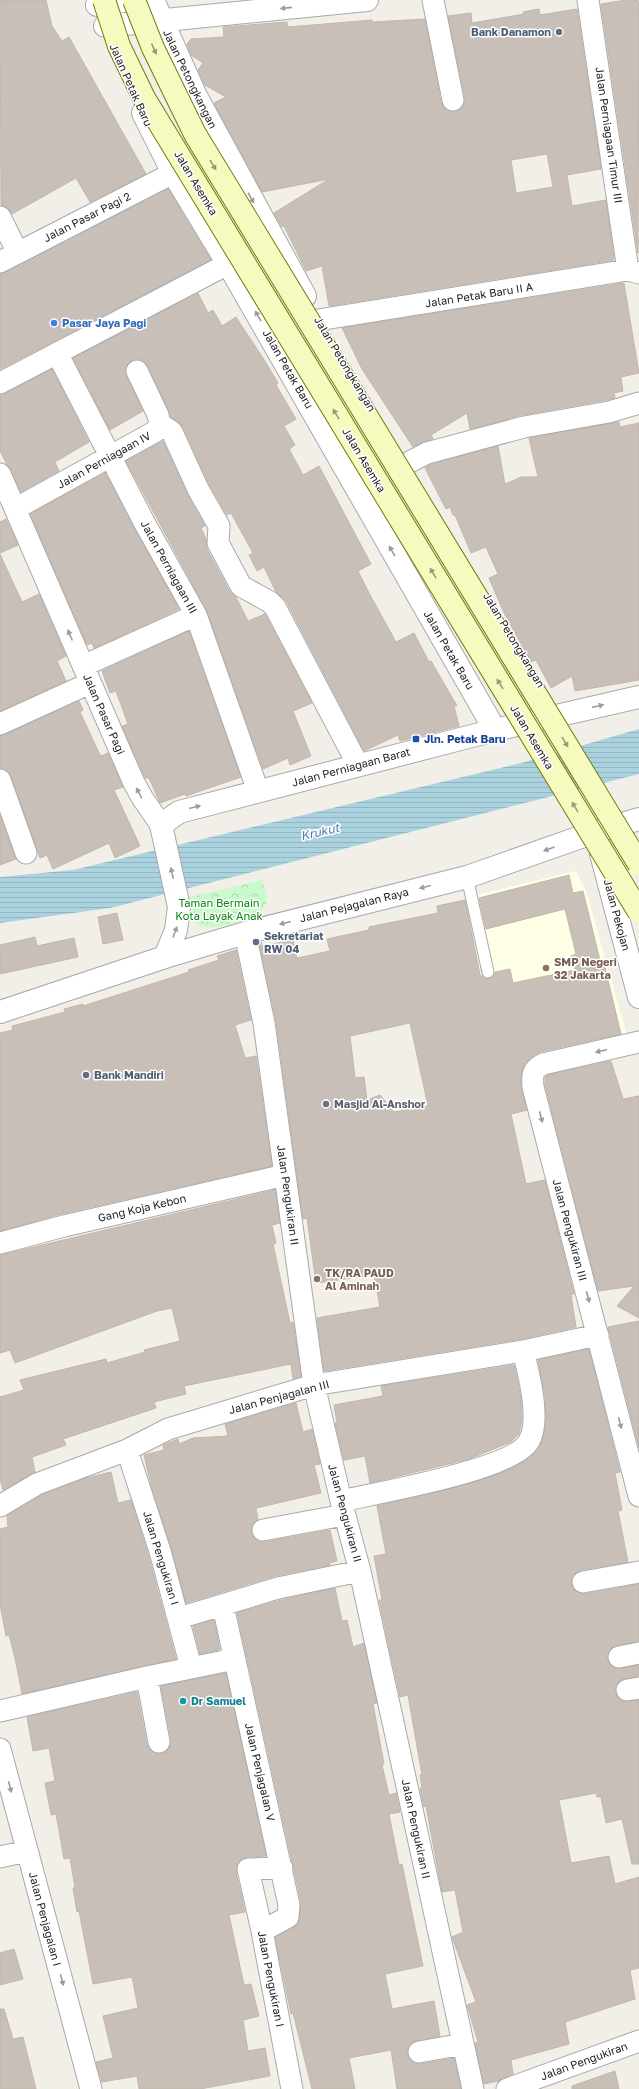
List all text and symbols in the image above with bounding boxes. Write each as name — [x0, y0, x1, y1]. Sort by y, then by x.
one-way arrow — [280, 4, 292, 11]
place label: Bank Danamon — [471, 25, 551, 38]
street label: Jalan Petongkangan — [161, 27, 220, 130]
marker: Bank Danamon — [554, 27, 564, 37]
street label: Jalan Petak Baru — [107, 41, 156, 128]
one-way arrow — [151, 44, 157, 55]
street label: Jalan Perniagaan Timur III — [593, 66, 626, 204]
street label: Jalan Asemka — [172, 148, 221, 217]
one-way arrow — [210, 159, 217, 171]
street label: Jalan Pasar Pagi 2 — [41, 189, 133, 244]
one-way arrow — [248, 192, 255, 204]
street label: Jalan Petak Baru II A — [424, 279, 534, 309]
one-way arrow — [254, 310, 261, 322]
street label: Jalan Petongkangan — [312, 314, 379, 414]
place label: Pasar Jaya Pagi — [62, 316, 146, 329]
marker: Pasar Jaya Pagi — [49, 318, 59, 328]
street label: Jalan Petak Baru — [261, 327, 316, 411]
one-way arrow — [332, 409, 340, 419]
street label: Jalan Asemka — [340, 425, 389, 494]
street label: Jalan Perniagaan IV — [55, 428, 153, 491]
street label: Jalan Perniagaan III — [138, 518, 200, 616]
one-way arrow — [388, 545, 395, 557]
one-way arrow — [429, 567, 436, 579]
street label: Jalan Petongkangan — [481, 590, 548, 690]
street label: Jalan Petak Baru — [422, 608, 477, 692]
one-way arrow — [66, 629, 72, 641]
street label: Jalan Pasar Pagi — [81, 671, 128, 756]
one-way arrow — [497, 678, 504, 690]
street label: Jalan Asemka — [508, 702, 557, 771]
one-way arrow — [591, 703, 604, 709]
place label: Jln. Petak Baru — [424, 732, 505, 745]
marker: Jln. Petak Baru — [411, 734, 421, 744]
one-way arrow — [561, 736, 568, 748]
street label: Jalan Perniagaan Barat — [290, 744, 412, 789]
one-way arrow — [136, 787, 143, 798]
one-way arrow — [571, 802, 579, 812]
one-way arrow — [189, 804, 201, 810]
water label: Krukut — [299, 820, 342, 843]
one-way arrow — [542, 846, 554, 852]
one-way arrow — [168, 867, 174, 879]
street label: Jalan Pekojan — [602, 878, 633, 952]
street label: Jalan Pejagalan Raya — [298, 885, 410, 924]
one-way arrow — [419, 885, 431, 891]
park label: Taman Bermain Kota Layak Anak — [175, 896, 263, 922]
one-way arrow — [279, 920, 291, 926]
one-way arrow — [172, 926, 178, 938]
place label: Sekretariat RW 04 — [264, 929, 324, 955]
marker: Sekretariat RW 04 — [251, 937, 261, 947]
place label: SMP Negeri 32 Jakarta — [554, 955, 617, 981]
marker: SMP Negeri 32 Jakarta — [541, 963, 551, 973]
one-way arrow — [595, 1048, 607, 1054]
place label: Bank Mandiri — [94, 1068, 164, 1081]
marker: Bank Mandiri — [81, 1070, 91, 1080]
place label: Masjid Al-Anshor — [334, 1097, 426, 1110]
marker: Masjid Al-Anshor — [321, 1099, 331, 1109]
one-way arrow — [538, 1111, 544, 1123]
street label: Jalan Pengukiran II — [275, 1144, 302, 1246]
street label: Jalan Pengukiran III — [551, 1178, 590, 1282]
street label: Gang Koja Kebon — [97, 1191, 187, 1224]
place label: TK/RA PAUD Al Aminah — [325, 1266, 394, 1292]
marker: TK/RA PAUD Al Aminah — [312, 1274, 322, 1284]
one-way arrow — [585, 1291, 591, 1303]
street label: Jalan Penjagalan III — [227, 1377, 331, 1416]
one-way arrow — [617, 1417, 623, 1429]
street label: Jalan Pengukiran II — [326, 1462, 365, 1563]
street label: Jalan Pengukiran I — [141, 1509, 182, 1607]
place label: Dr Samuel — [191, 1694, 246, 1707]
marker: Dr Samuel — [178, 1696, 188, 1706]
street label: Jalan Penjagalan V — [243, 1721, 278, 1823]
street label: Jalan Pengukiran II — [400, 1778, 433, 1880]
one-way arrow — [7, 1781, 13, 1793]
street label: Jalan Penjagalan I — [27, 1870, 64, 1967]
street label: Jalan Pengukiran I — [256, 1930, 287, 2028]
one-way arrow — [59, 1974, 65, 1986]
street label: Jalan Pengukiran — [539, 2039, 629, 2082]

